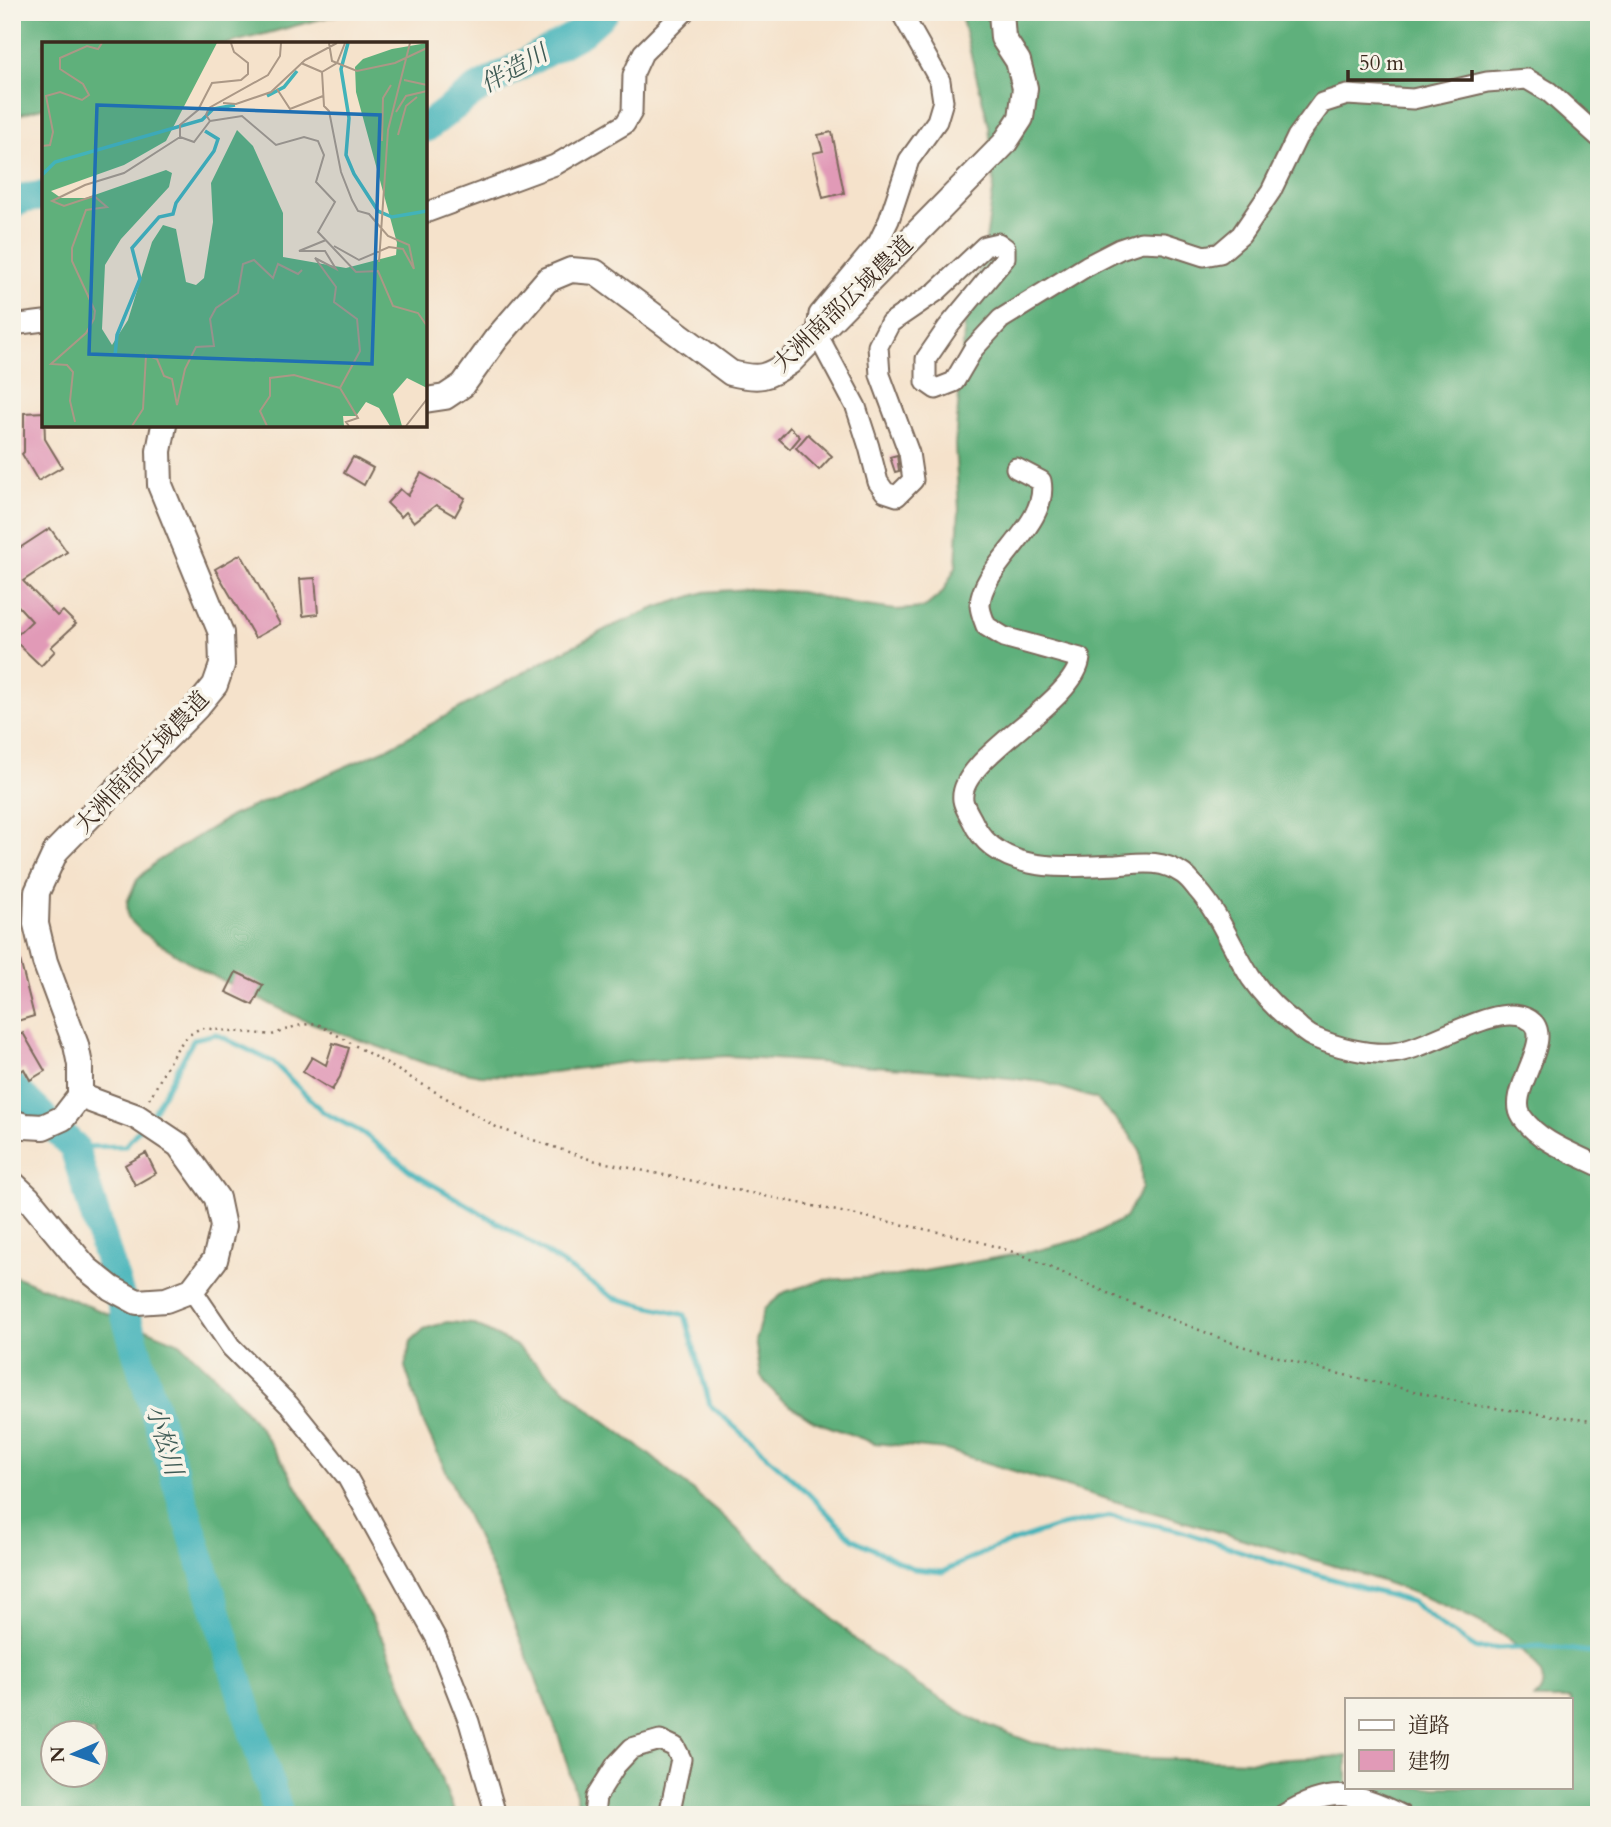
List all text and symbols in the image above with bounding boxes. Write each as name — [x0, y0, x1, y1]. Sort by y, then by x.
water label: 伴造川 — [475, 36, 556, 101]
scale bar — [1348, 38, 1473, 82]
inset map — [42, 42, 427, 427]
text: 50 m — [1359, 49, 1404, 78]
street label: 大洲南部広域農道 — [766, 229, 920, 379]
street label: 大洲南部広域農道 — [68, 684, 216, 840]
water label: 小松川 — [138, 1401, 191, 1482]
legend — [1345, 1698, 1572, 1788]
text: 道路 — [1408, 1711, 1450, 1740]
north arrow — [38, 1718, 108, 1788]
text: N — [45, 1745, 71, 1763]
text: 建物 — [1408, 1747, 1450, 1776]

